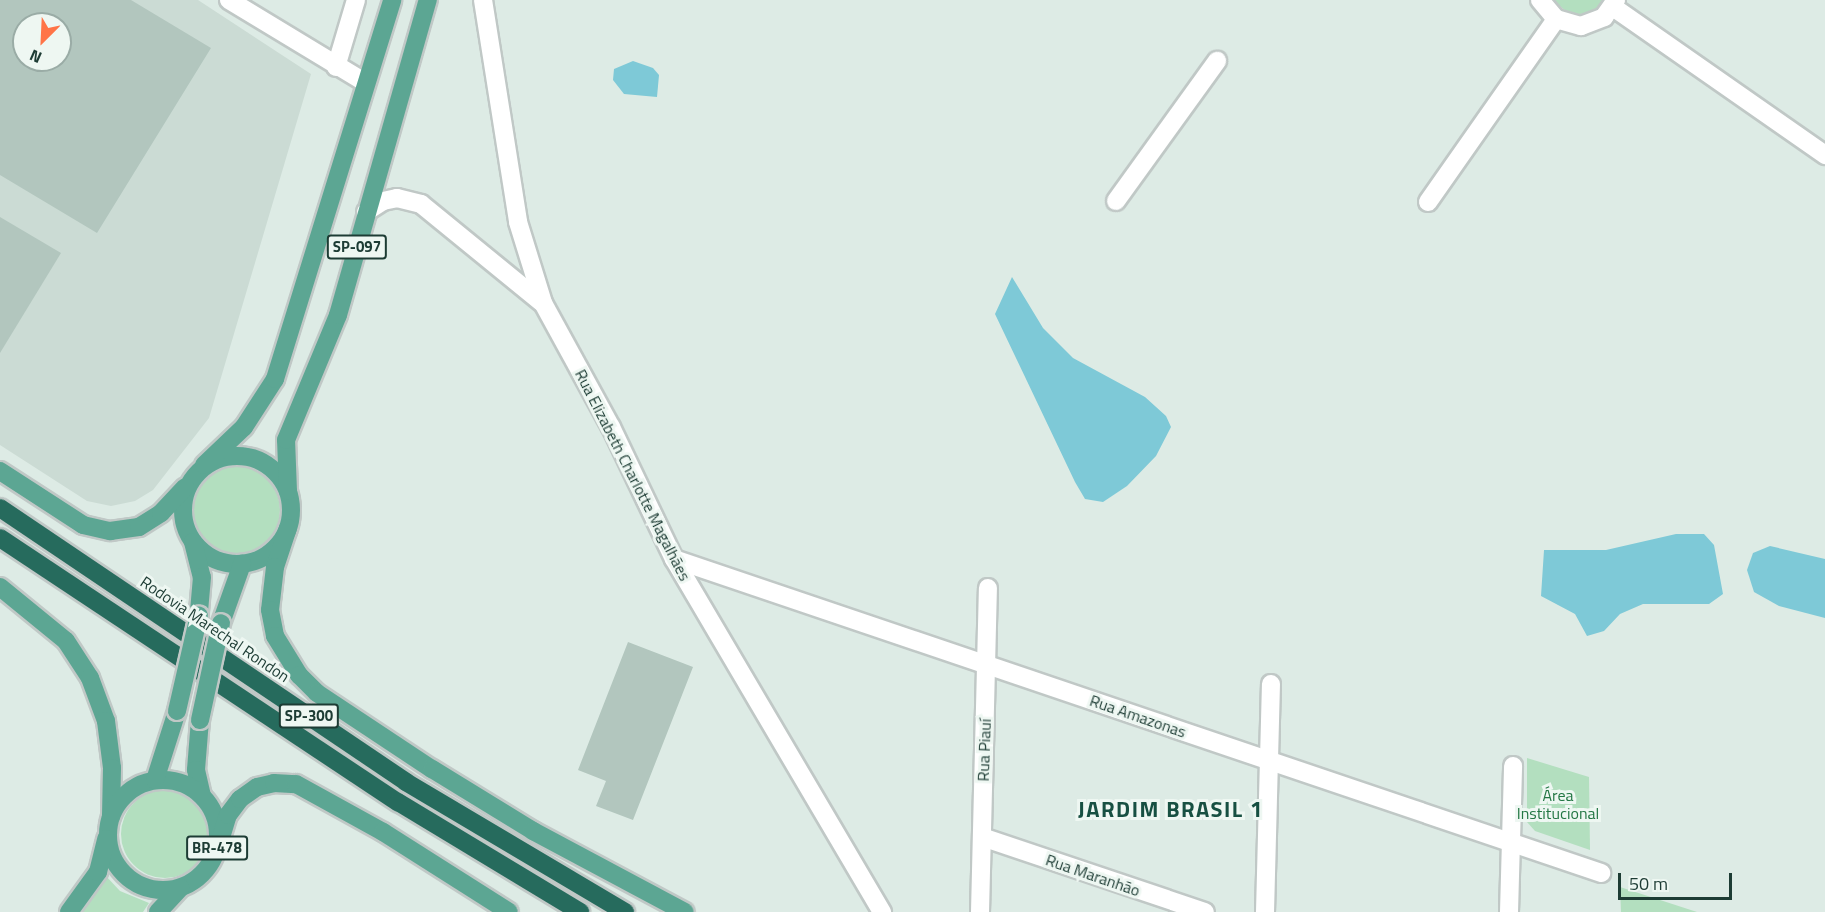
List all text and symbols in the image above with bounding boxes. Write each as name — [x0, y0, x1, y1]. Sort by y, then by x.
north arrow — [12, 12, 72, 72]
text: N — [26, 43, 45, 70]
road number: SP-097 — [326, 235, 388, 259]
street label: Rua Elizabeth Charlotte Magalhães — [571, 366, 695, 584]
street label: Rodovia Marechal Rondon — [137, 572, 293, 686]
street label: Rua Amazonas — [1087, 691, 1189, 741]
road number: SP-300 — [278, 704, 340, 728]
street label: Rua Piauí — [973, 718, 995, 782]
park label: Área Institucional — [1517, 785, 1599, 823]
district label: JARDIM BRASIL 1 — [1078, 797, 1264, 823]
road number: BR-478 — [186, 836, 248, 860]
street label: Rua Maranhão — [1043, 850, 1143, 900]
scale bar — [1621, 861, 1735, 899]
text: 50 m — [1629, 870, 1668, 897]

